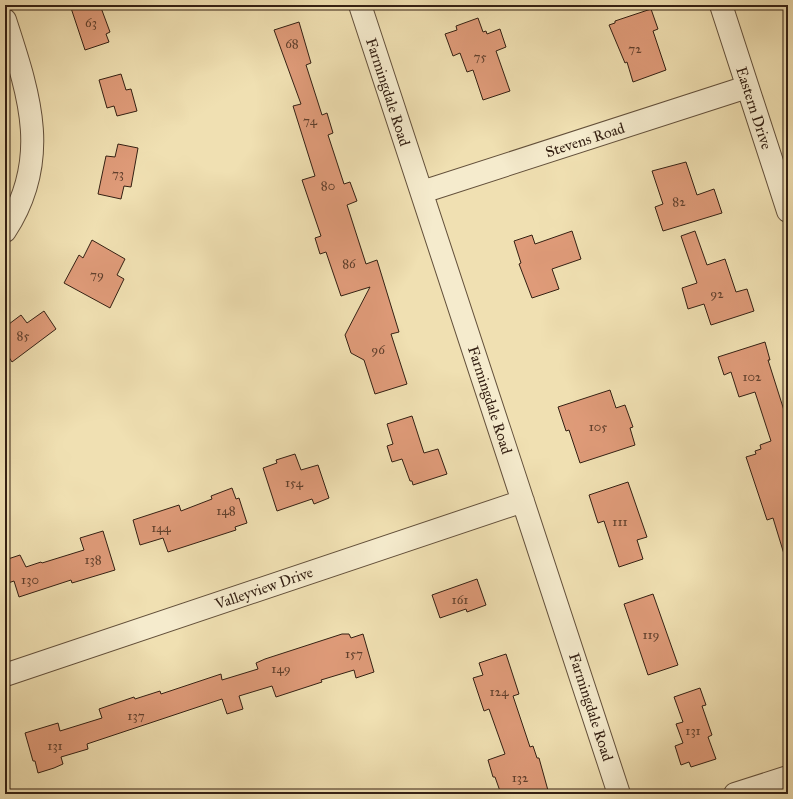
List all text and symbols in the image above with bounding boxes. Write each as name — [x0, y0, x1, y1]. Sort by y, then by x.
house number: 63 — [85, 15, 97, 31]
house number: 68 — [285, 36, 299, 52]
street label: Farmingdale Road — [362, 36, 414, 149]
house number: 72 — [628, 41, 642, 57]
house number: 75 — [474, 49, 486, 65]
street label: Eastern Drive — [732, 64, 776, 152]
house number: 74 — [303, 113, 318, 129]
street label: Stevens Road — [543, 119, 627, 161]
house number: 73 — [112, 166, 124, 182]
house number: 80 — [321, 178, 335, 194]
house number: 82 — [672, 194, 686, 210]
house number: 86 — [342, 256, 356, 272]
house number: 79 — [90, 267, 104, 283]
house number: 92 — [710, 286, 724, 302]
house number: 85 — [17, 328, 29, 344]
house number: 96 — [371, 342, 385, 358]
street label: Farmingdale Road — [464, 344, 516, 457]
house number: 102 — [742, 369, 762, 385]
house number: 105 — [589, 419, 607, 435]
house number: 154 — [285, 475, 304, 491]
house number: 148 — [216, 503, 236, 519]
house number: 111 — [612, 514, 628, 530]
house number: 144 — [151, 520, 172, 536]
house number: 138 — [84, 552, 102, 568]
street label: Valleyview Drive — [212, 563, 315, 613]
house number: 130 — [21, 572, 39, 588]
house number: 161 — [452, 592, 468, 608]
house number: 119 — [642, 627, 660, 643]
house number: 157 — [345, 646, 363, 662]
street label: Farmingdale Road — [565, 651, 617, 764]
house number: 149 — [271, 661, 291, 677]
house number: 124 — [490, 684, 509, 700]
house number: 137 — [127, 708, 145, 724]
house number: 131 — [685, 723, 701, 739]
house number: 131 — [47, 738, 63, 754]
house number: 132 — [512, 770, 529, 786]

